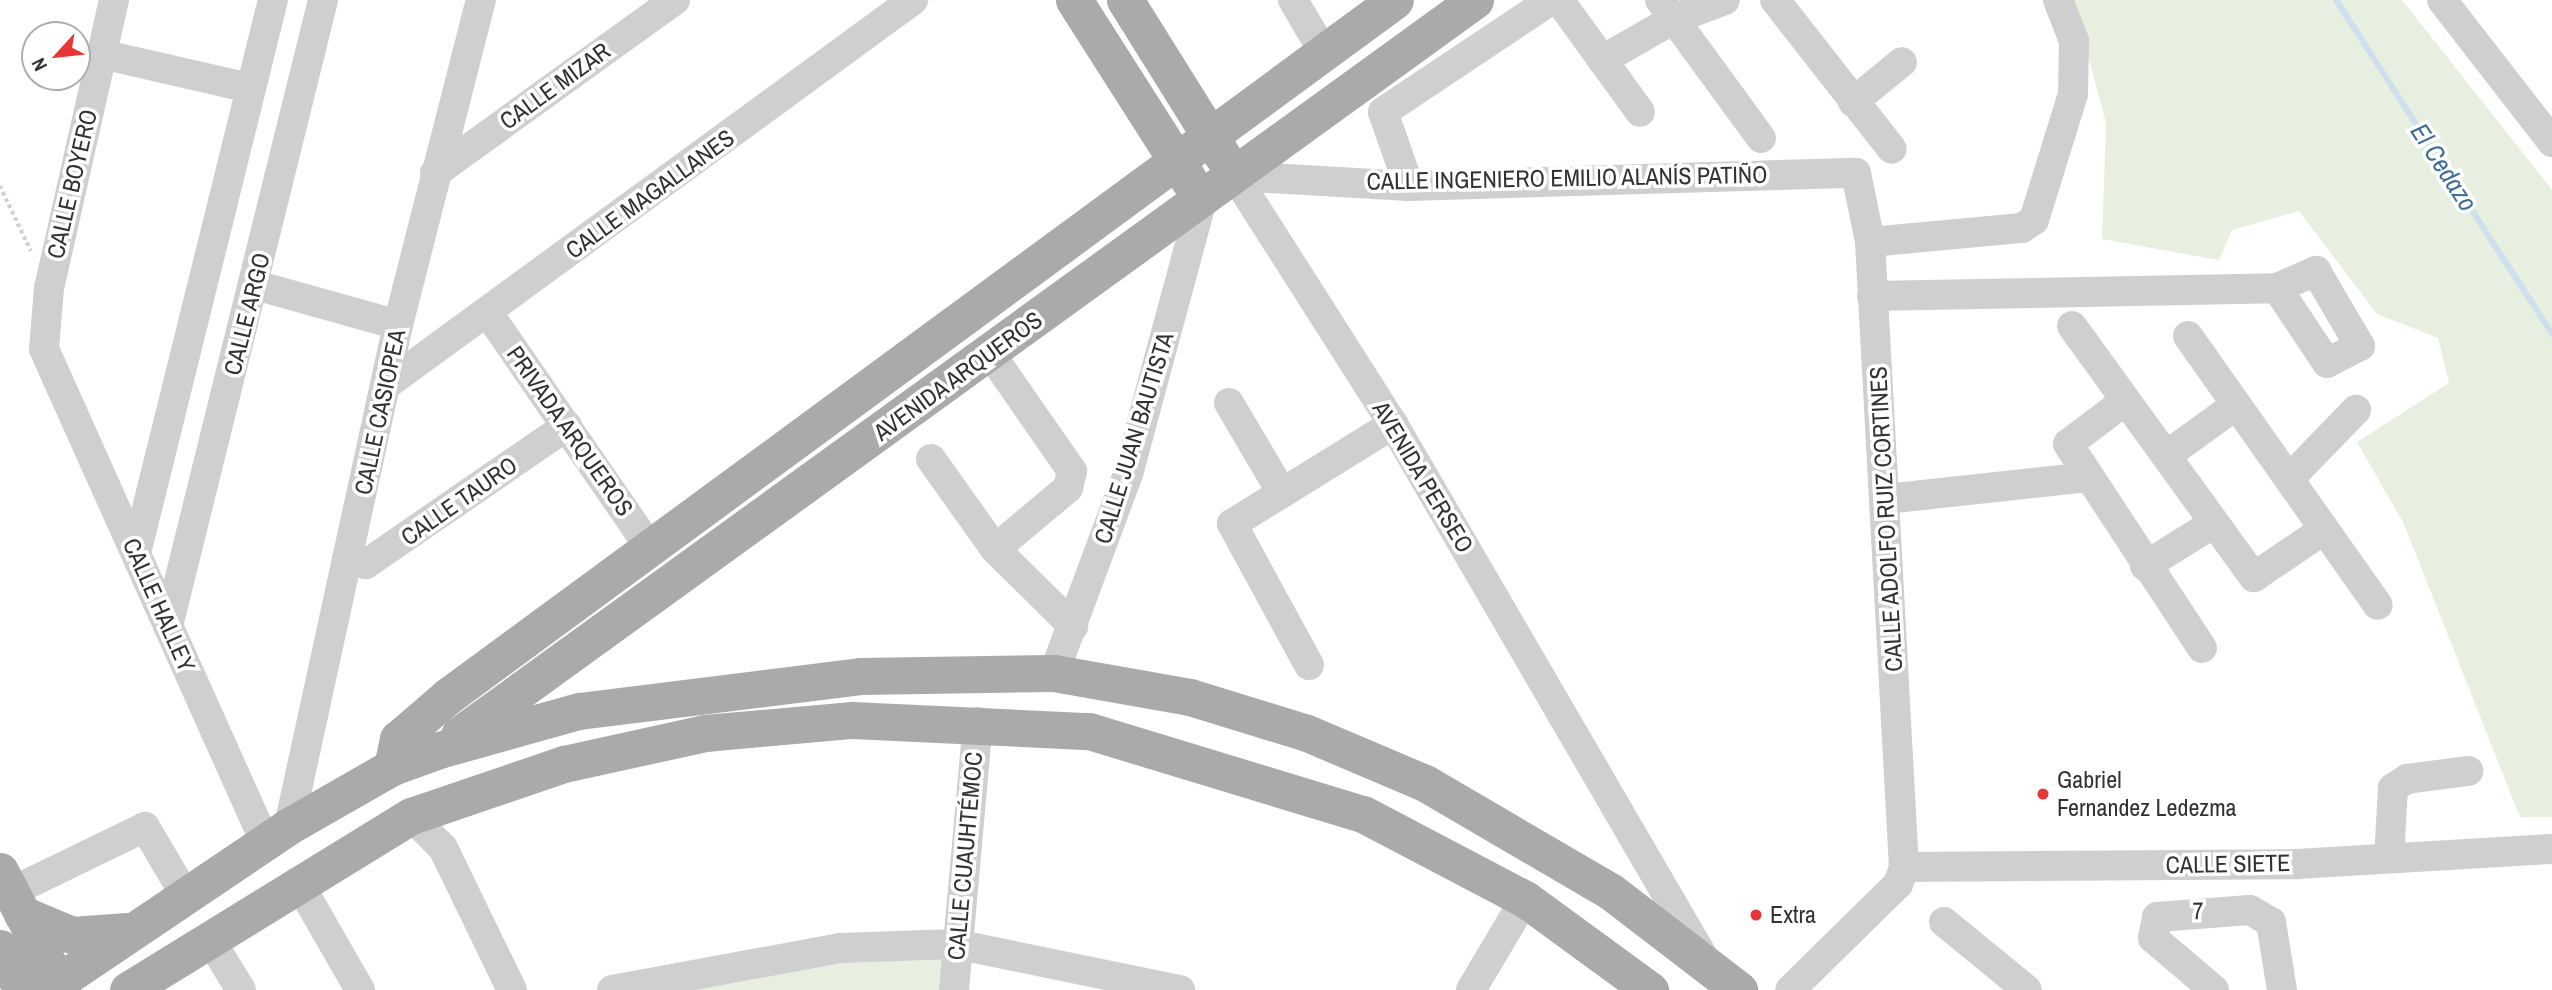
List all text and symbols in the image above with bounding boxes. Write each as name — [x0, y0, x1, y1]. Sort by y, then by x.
north arrow — [21, 21, 91, 91]
street label: CALLE MIZAR — [494, 36, 616, 136]
text: N — [25, 54, 53, 76]
street label: CALLE BOYERO — [41, 107, 103, 261]
water label: El Cedazo — [2404, 117, 2484, 217]
street label: CALLE MAGALLANES — [560, 123, 740, 265]
street label: CALLE INGENIERO EMILIO ALANÍS PATIÑO — [1366, 160, 1768, 196]
street label: CALLE ARGO — [218, 249, 276, 379]
street label: AVENIDA ARQUEROS — [867, 305, 1049, 447]
street label: CALLE CASIOPEA — [348, 327, 412, 497]
street label: CALLE JUAN BAUTISTA — [1088, 329, 1180, 547]
street label: PRIVADA ARQUEROS — [500, 340, 640, 522]
street label: CALLE ADOLFO RUIZ CORTINES — [1864, 365, 1908, 673]
street label: AVENIDA PERSEO — [1366, 396, 1480, 558]
street label: CALLE TAURO — [395, 450, 523, 552]
street label: CALLE HALLEY — [117, 534, 201, 676]
street label: CALLE CUAUHTÉMOC — [942, 751, 988, 961]
place label: Gabriel Fernandez Ledezma — [2057, 766, 2237, 822]
marker: Gabriel Fernandez Ledezma — [2035, 786, 2051, 802]
street label: CALLE SIETE — [2165, 849, 2291, 879]
street label: 7 — [2192, 897, 2204, 925]
place label: Extra — [1770, 901, 1816, 929]
marker: Extra — [1748, 907, 1764, 923]

